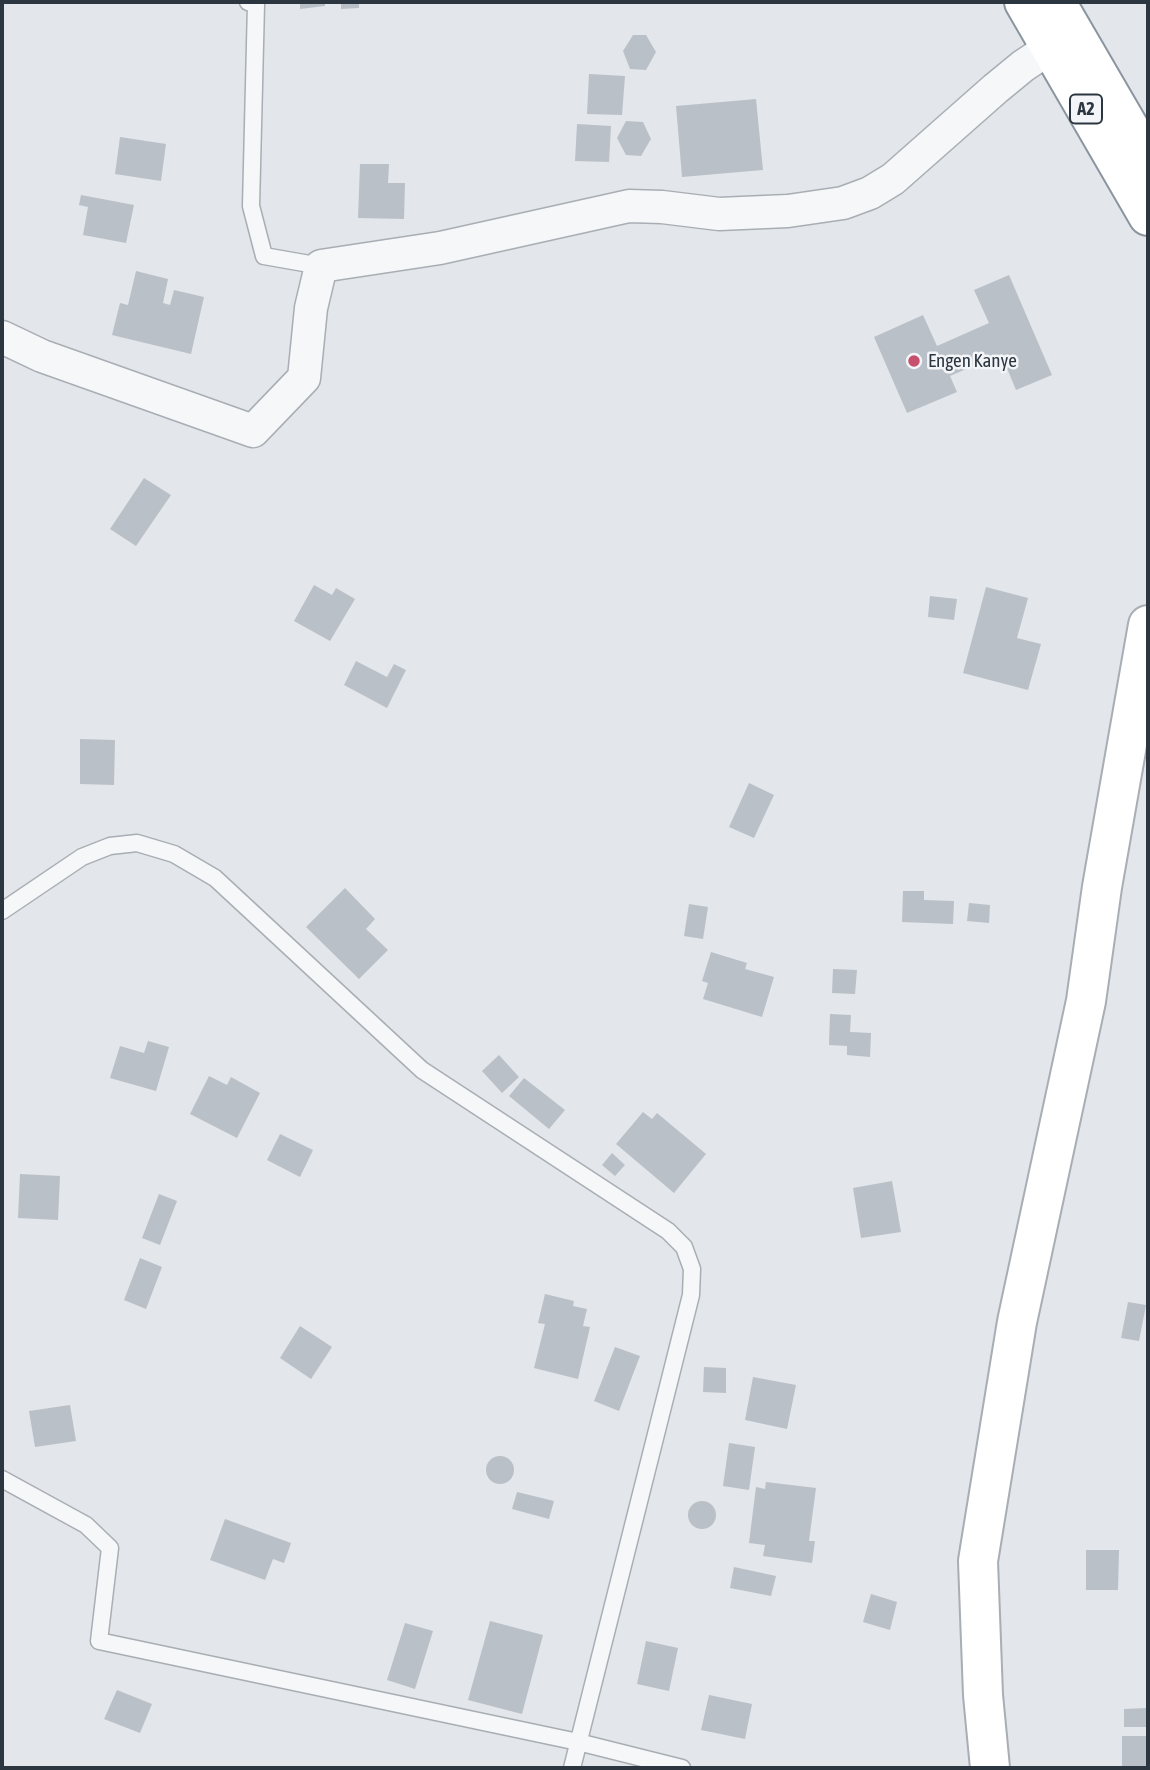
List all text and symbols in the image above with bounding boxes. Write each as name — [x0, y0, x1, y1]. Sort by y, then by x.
road number: A2 — [1070, 94, 1102, 124]
place label: Engen Kanye — [928, 350, 1017, 372]
marker: Engen Kanye — [906, 353, 922, 369]

